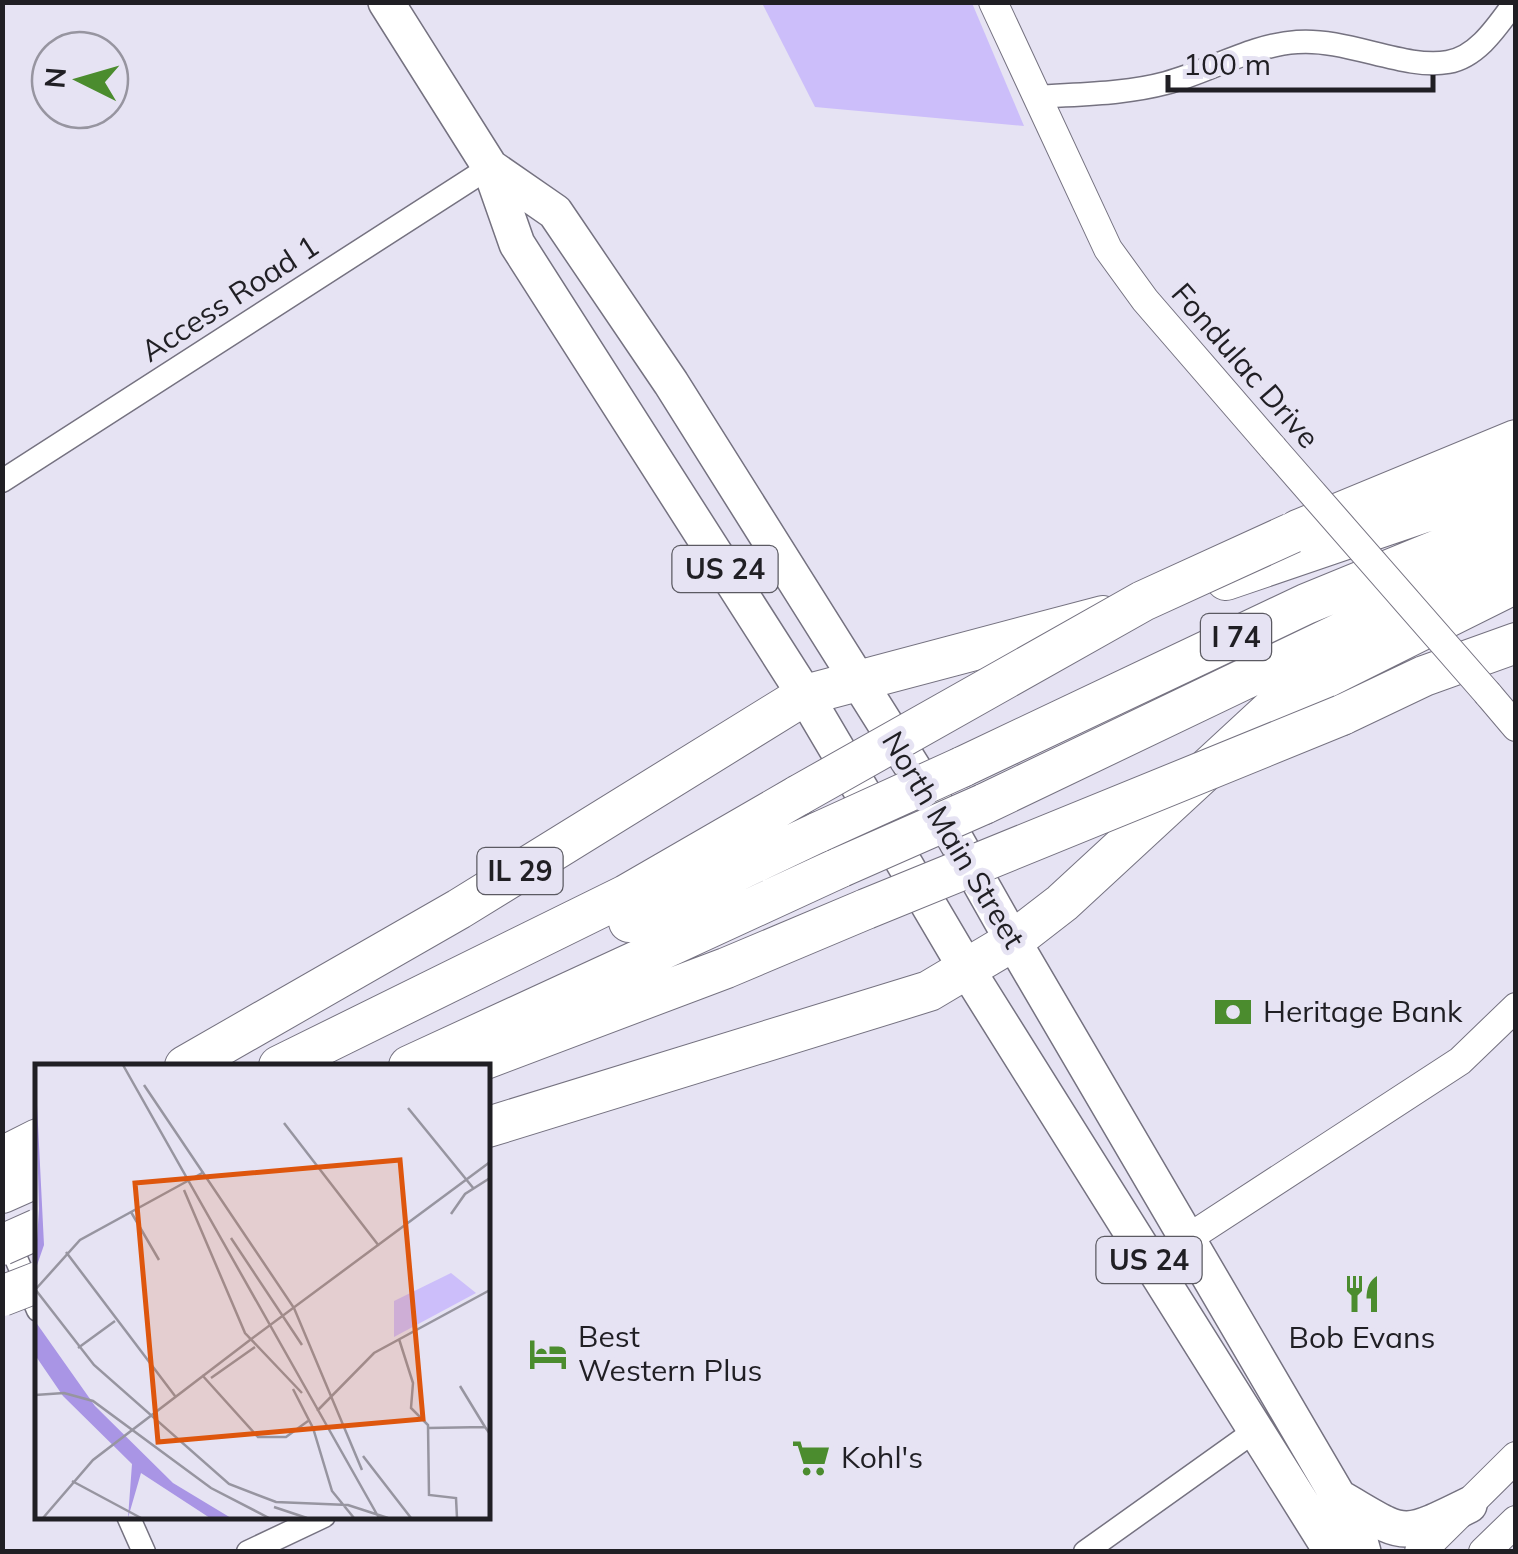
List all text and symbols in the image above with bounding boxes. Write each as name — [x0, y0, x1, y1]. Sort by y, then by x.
north arrow — [30, 30, 130, 130]
scale bar — [1168, 30, 1433, 92]
text: 100 m — [1183, 45, 1271, 83]
text: N — [36, 66, 73, 90]
street label: Access Road 1 — [133, 227, 325, 370]
street label: Fondulac Drive — [1164, 275, 1328, 456]
road number: US 24 — [672, 546, 778, 592]
road number: I 74 — [1201, 614, 1271, 660]
street label: North Main Street — [874, 724, 1034, 955]
road number: IL 29 — [478, 848, 562, 894]
bank icon: Heritage Bank — [1212, 991, 1254, 1033]
place label: Heritage Bank — [1263, 992, 1463, 1030]
inset map — [35, 1064, 490, 1519]
road number: US 24 — [1096, 1237, 1202, 1283]
restaurant icon: Bob Evans — [1341, 1273, 1383, 1315]
place label: Best Western Plus — [578, 1317, 762, 1389]
place label: Bob Evans — [1289, 1318, 1435, 1356]
hotel icon: Best Western Plus — [527, 1333, 569, 1375]
supermarket icon: Kohl's — [790, 1437, 832, 1479]
place label: Kohl's — [841, 1438, 923, 1476]

